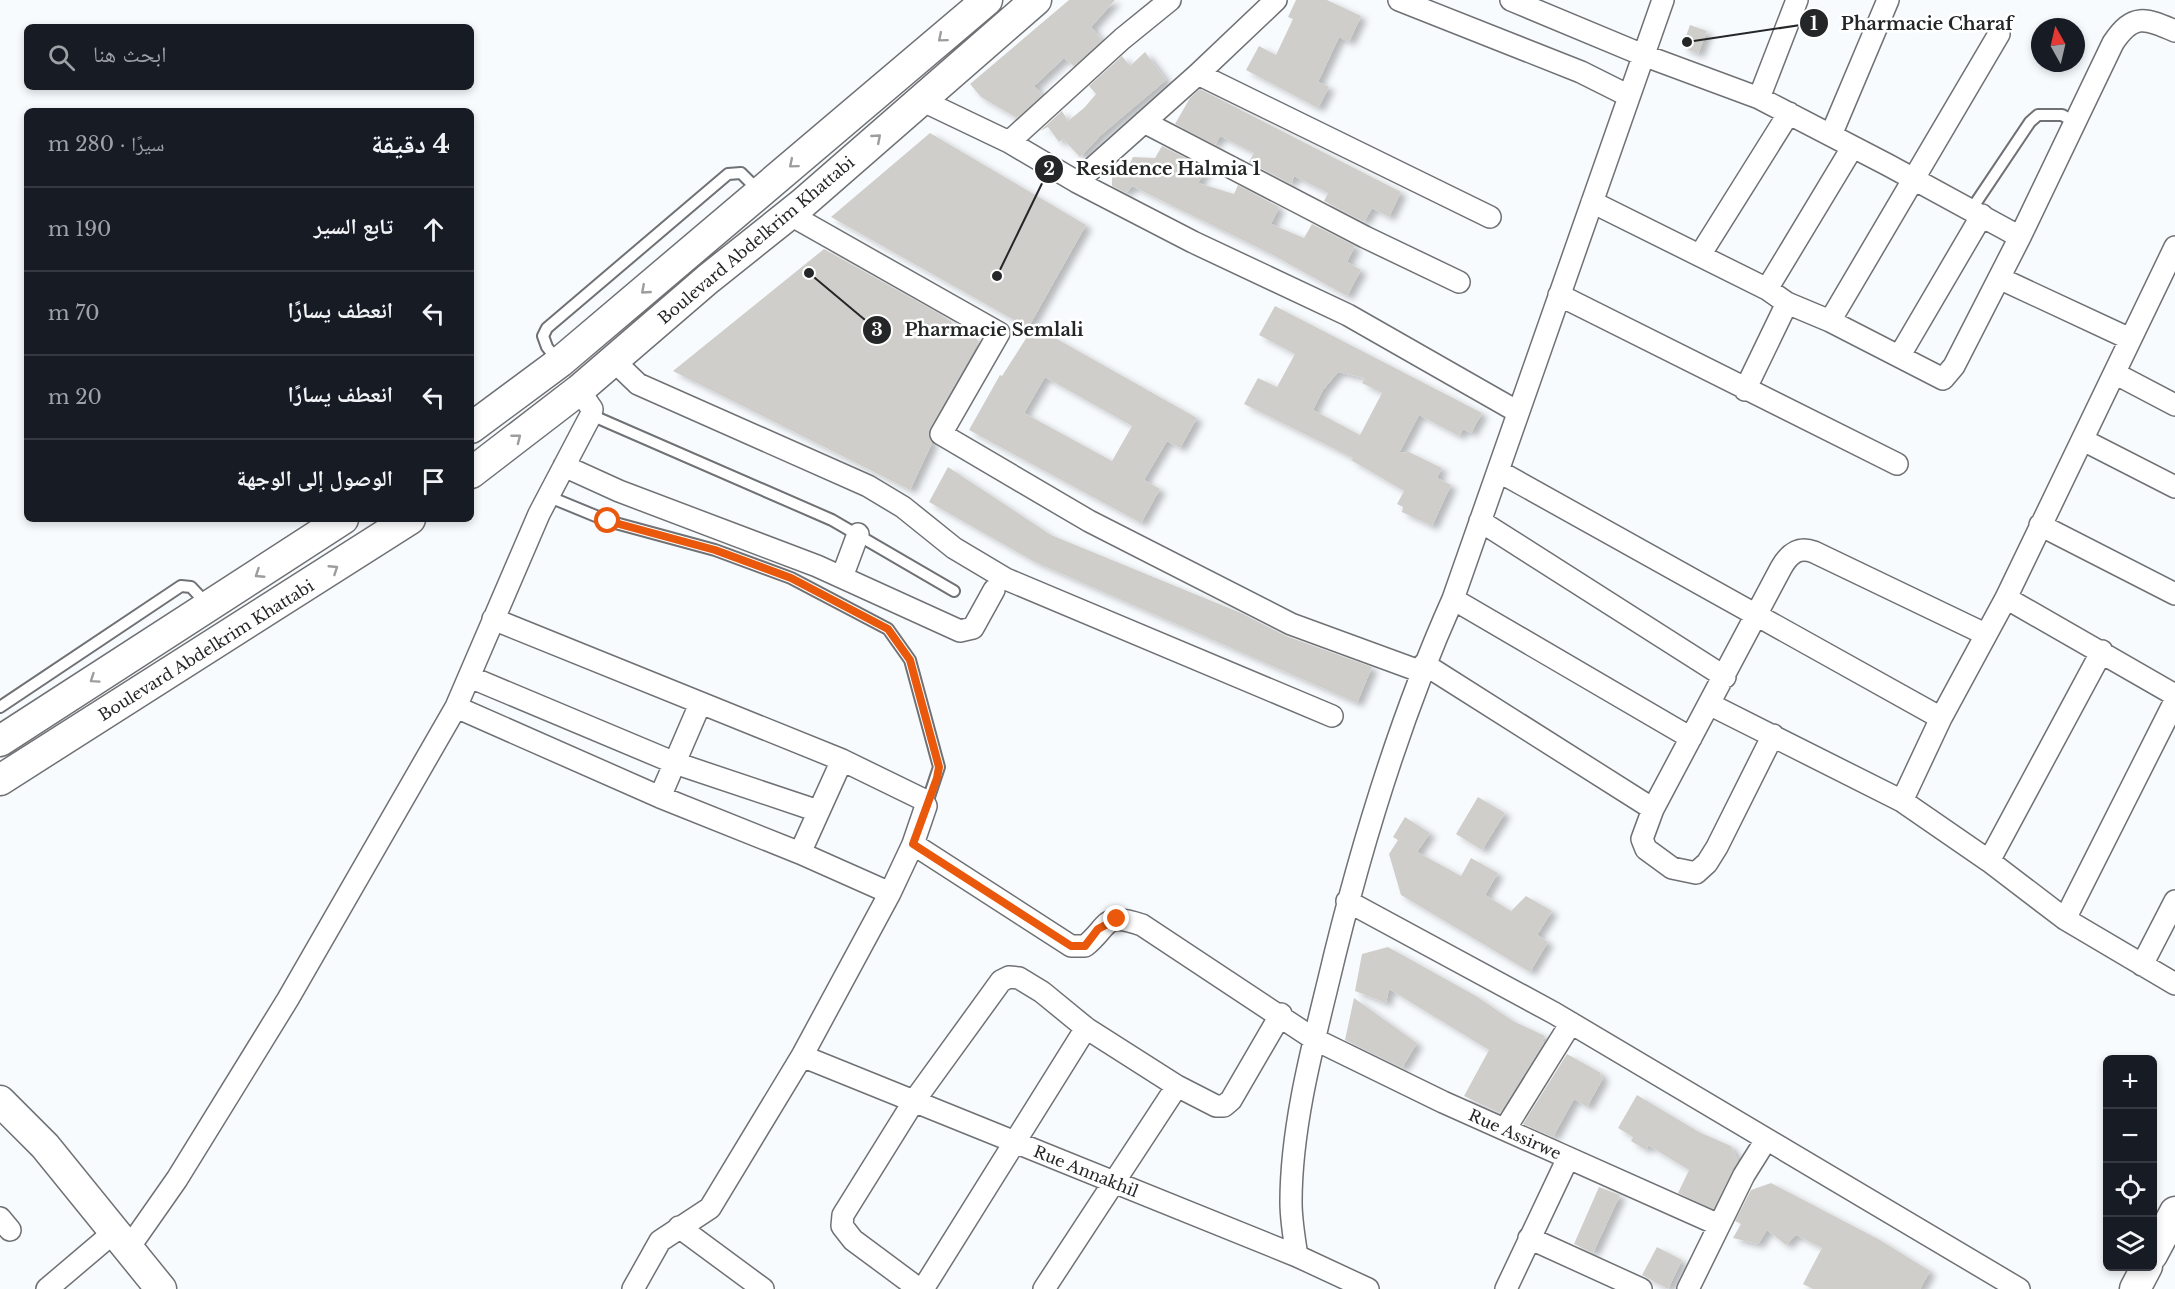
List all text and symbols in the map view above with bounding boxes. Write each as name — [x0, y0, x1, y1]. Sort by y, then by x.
callout: Pharmacie Charaf — [1799, 5, 2025, 41]
text: 1 — [1810, 13, 1818, 35]
text: Pharmacie Charaf — [1841, 13, 2015, 35]
north arrow — [2031, 18, 2085, 72]
search box — [24, 24, 474, 90]
one-way arrow — [938, 30, 949, 41]
icon: search — [45, 41, 78, 74]
text: ابحث هنا — [93, 41, 166, 68]
text: 4 دقيقة — [371, 128, 450, 160]
text: سيرًا · 280 m — [48, 132, 164, 156]
one-way arrow — [870, 134, 881, 145]
callout: Residence Halmia 1 — [1034, 151, 1272, 187]
street label: Boulevard Abdelkrim Khattabi — [654, 152, 859, 328]
one-way arrow — [789, 156, 800, 167]
text: 2 — [1043, 158, 1055, 180]
text: Residence Halmia 1 — [1076, 158, 1260, 180]
text: تابع السير — [314, 213, 393, 240]
icon: ahead — [417, 213, 450, 246]
text: 190 m — [48, 217, 111, 241]
one-way arrow — [640, 282, 651, 293]
text: انعطف يسارًا — [287, 297, 393, 324]
icon: left — [417, 297, 450, 330]
text: 70 m — [48, 301, 100, 325]
callout: Pharmacie Semlali — [862, 312, 1095, 348]
text: 3 — [871, 319, 883, 341]
text: Pharmacie Semlali — [904, 319, 1084, 341]
text: انعطف يسارًا — [287, 381, 393, 408]
icon: left — [417, 381, 450, 414]
text: 20 m — [48, 385, 102, 409]
one-way arrow — [511, 434, 522, 445]
text: الوصول إلى الوجهة — [237, 465, 393, 492]
icon: arrive — [417, 465, 450, 498]
route start — [594, 507, 620, 533]
one-way arrow — [327, 565, 338, 576]
one-way arrow — [255, 567, 266, 578]
street label: Boulevard Abdelkrim Khattabi — [95, 575, 318, 725]
one-way arrow — [90, 671, 100, 683]
route end — [1103, 905, 1129, 931]
map controls — [2103, 1055, 2157, 1271]
button: + — [2103, 1055, 2157, 1109]
street label: Rue Assirwe — [1466, 1105, 1564, 1163]
button: − — [2103, 1109, 2157, 1163]
street label: Rue Annakhil — [1031, 1141, 1141, 1201]
button: locate — [2103, 1163, 2157, 1217]
button: layers — [2103, 1217, 2157, 1271]

